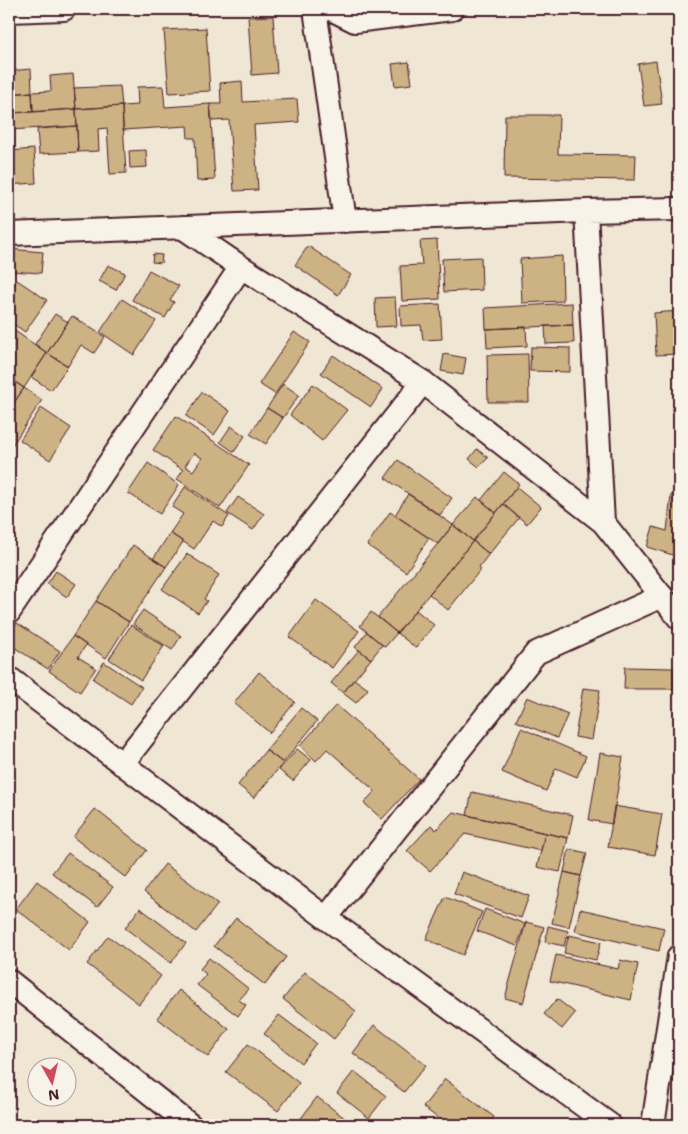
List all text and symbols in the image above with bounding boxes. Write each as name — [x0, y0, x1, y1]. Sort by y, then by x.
north arrow — [28, 1056, 78, 1106]
text: N — [47, 1085, 61, 1105]

